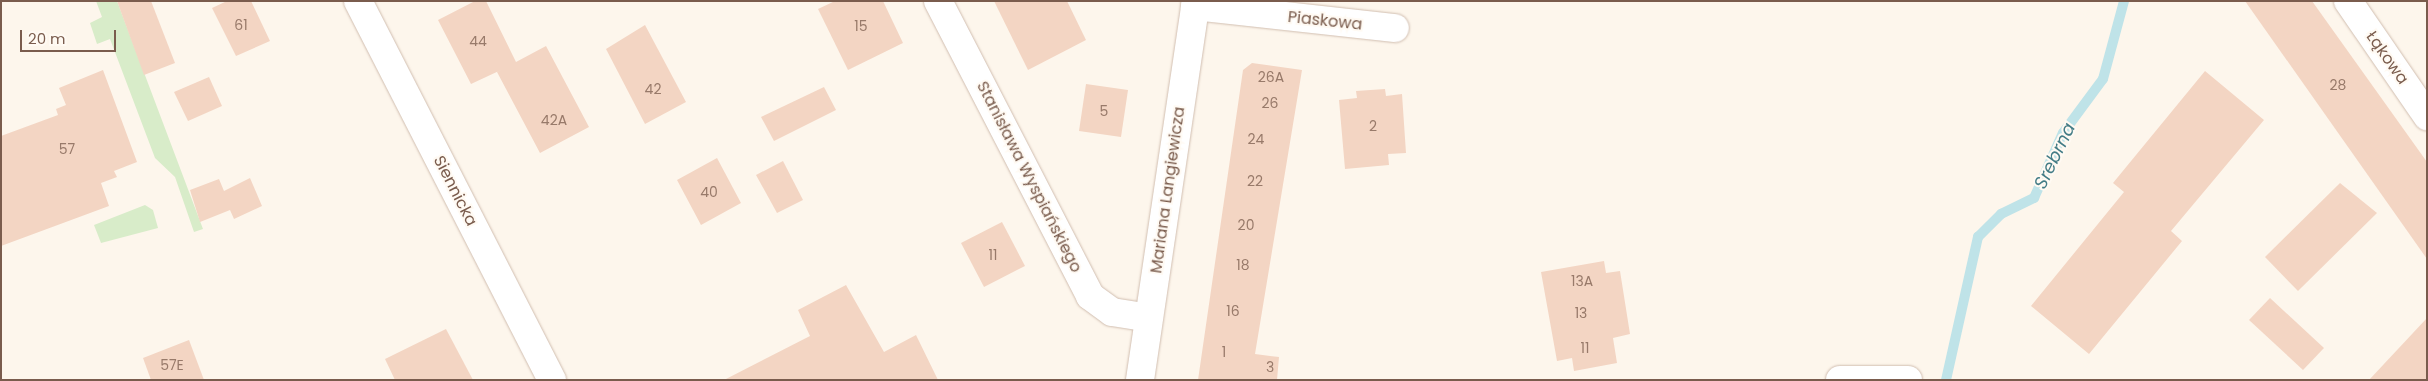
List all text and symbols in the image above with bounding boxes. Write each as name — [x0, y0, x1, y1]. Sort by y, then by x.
street label: Piaskowa — [1287, 8, 1363, 34]
house number: 61 — [234, 17, 248, 33]
house number: 15 — [854, 18, 868, 34]
scale bar — [22, 20, 119, 52]
text: 20 m — [28, 28, 66, 49]
street label: Łąkowa — [2362, 28, 2412, 88]
house number: 44 — [469, 33, 487, 49]
house number: 26A — [1258, 69, 1284, 85]
house number: 28 — [2330, 77, 2346, 93]
street label: Stanisława Wyspiańskiego — [972, 78, 1086, 276]
house number: 42 — [645, 81, 661, 97]
house number: 26 — [1262, 95, 1278, 111]
house number: 5 — [1100, 103, 1108, 119]
street label: Mariana Langiewicza — [1147, 105, 1189, 275]
house number: 42A — [541, 112, 567, 128]
house number: 2 — [1369, 118, 1377, 134]
water label: Srebrna — [2030, 119, 2080, 193]
house number: 24 — [1248, 131, 1264, 147]
house number: 57 — [59, 141, 75, 157]
street label: Siennicka — [429, 153, 481, 229]
house number: 22 — [1247, 173, 1263, 189]
house number: 40 — [700, 184, 718, 200]
house number: 20 — [1238, 217, 1254, 233]
house number: 11 — [989, 247, 997, 263]
house number: 18 — [1236, 257, 1250, 273]
house number: 13A — [1571, 273, 1593, 289]
house number: 16 — [1226, 303, 1240, 319]
house number: 13 — [1575, 305, 1587, 321]
house number: 11 — [1581, 340, 1589, 356]
house number: 1 — [1222, 344, 1226, 360]
house number: 57E — [160, 357, 184, 373]
house number: 3 — [1266, 359, 1274, 375]

